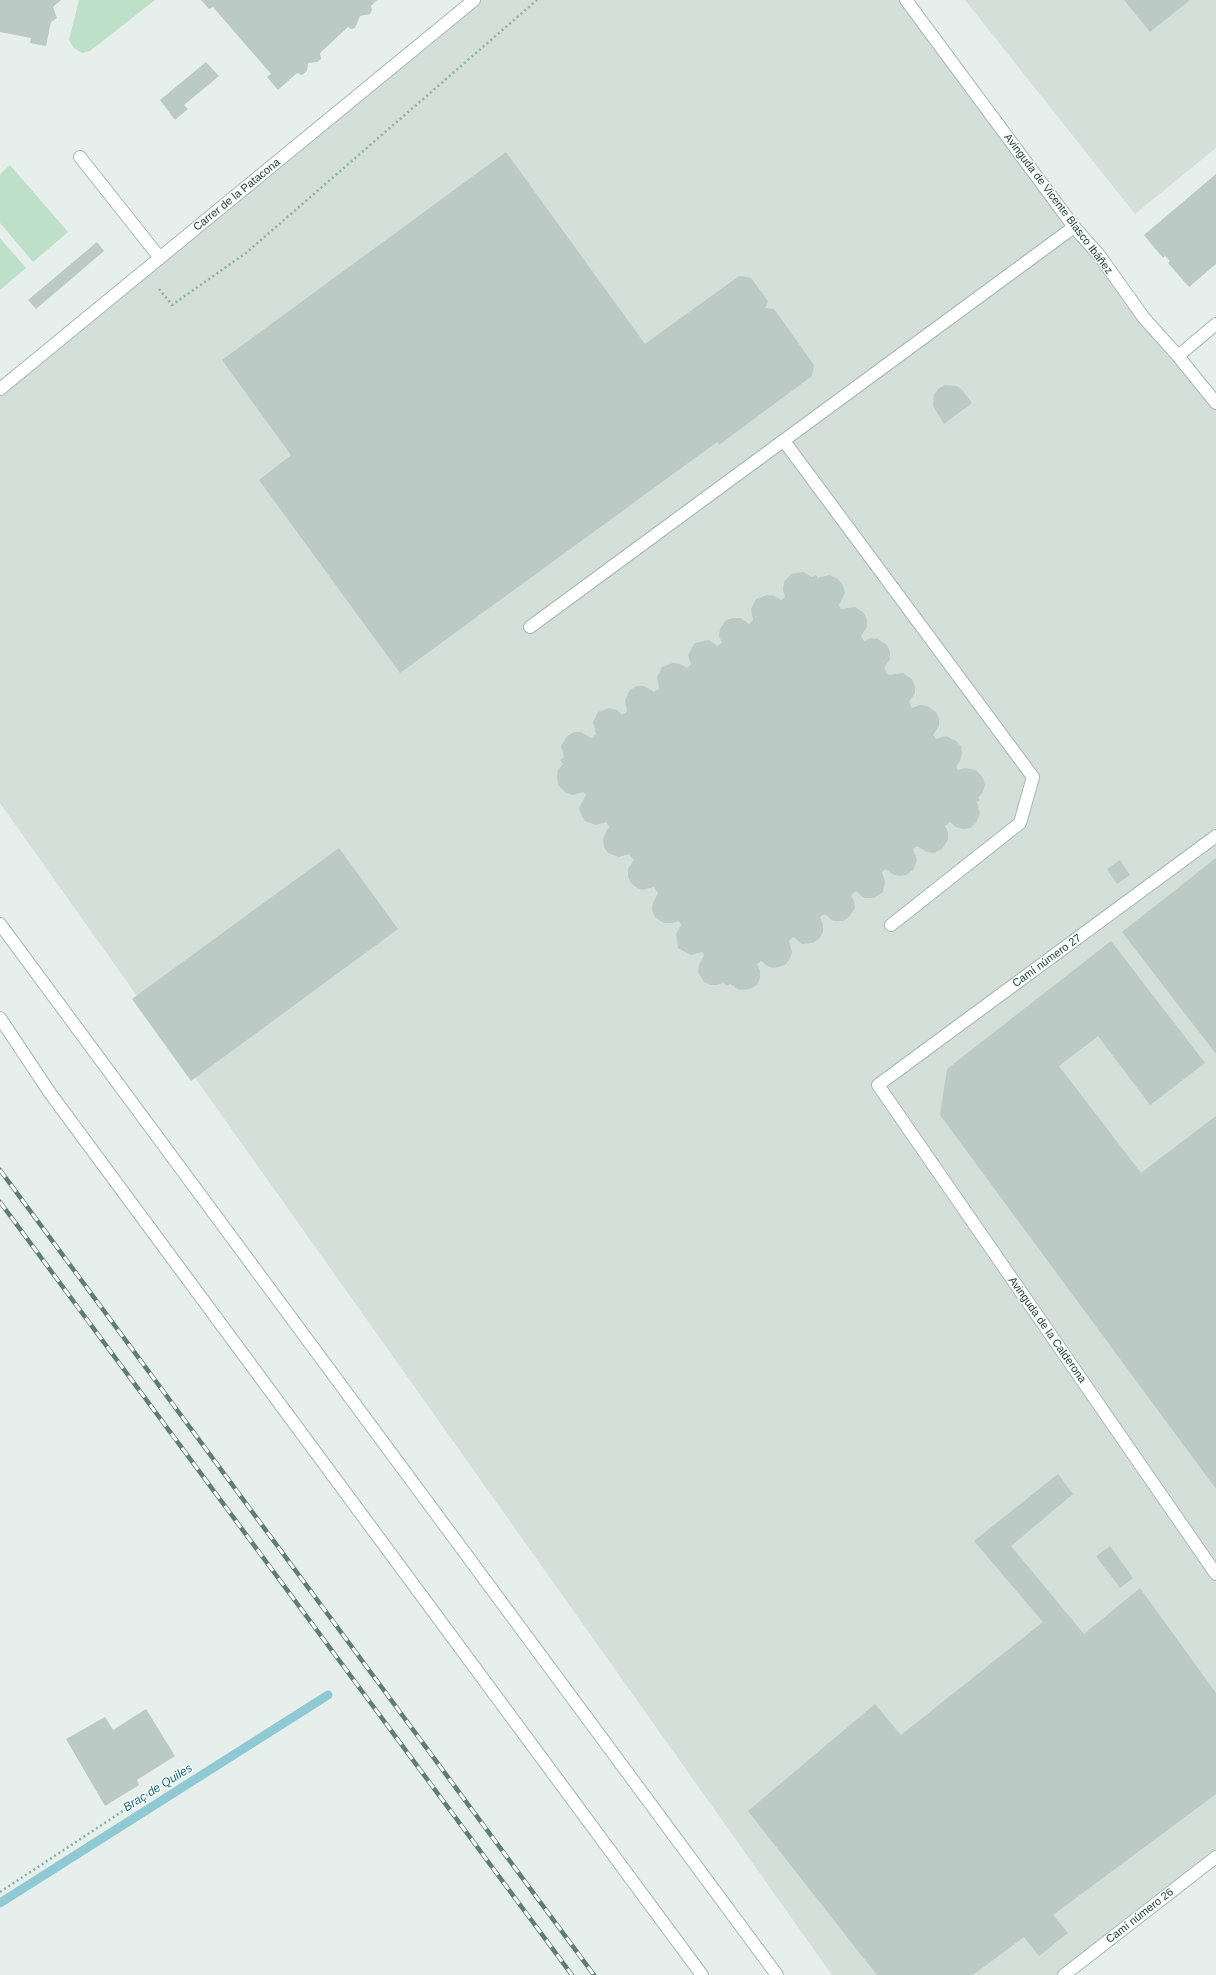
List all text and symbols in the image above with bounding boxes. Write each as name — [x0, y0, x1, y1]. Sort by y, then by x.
street label: Avinguda de Vicente Blasco Ibáñez — [1001, 131, 1115, 277]
street label: Carrer de la Patacona — [191, 156, 283, 234]
street label: Camí número 27 — [1010, 932, 1084, 990]
street label: Avinguda de la Calderona — [1005, 1274, 1089, 1386]
water label: Braç de Quiles — [121, 1761, 195, 1815]
street label: Camí número 26 — [1104, 1886, 1176, 1946]

